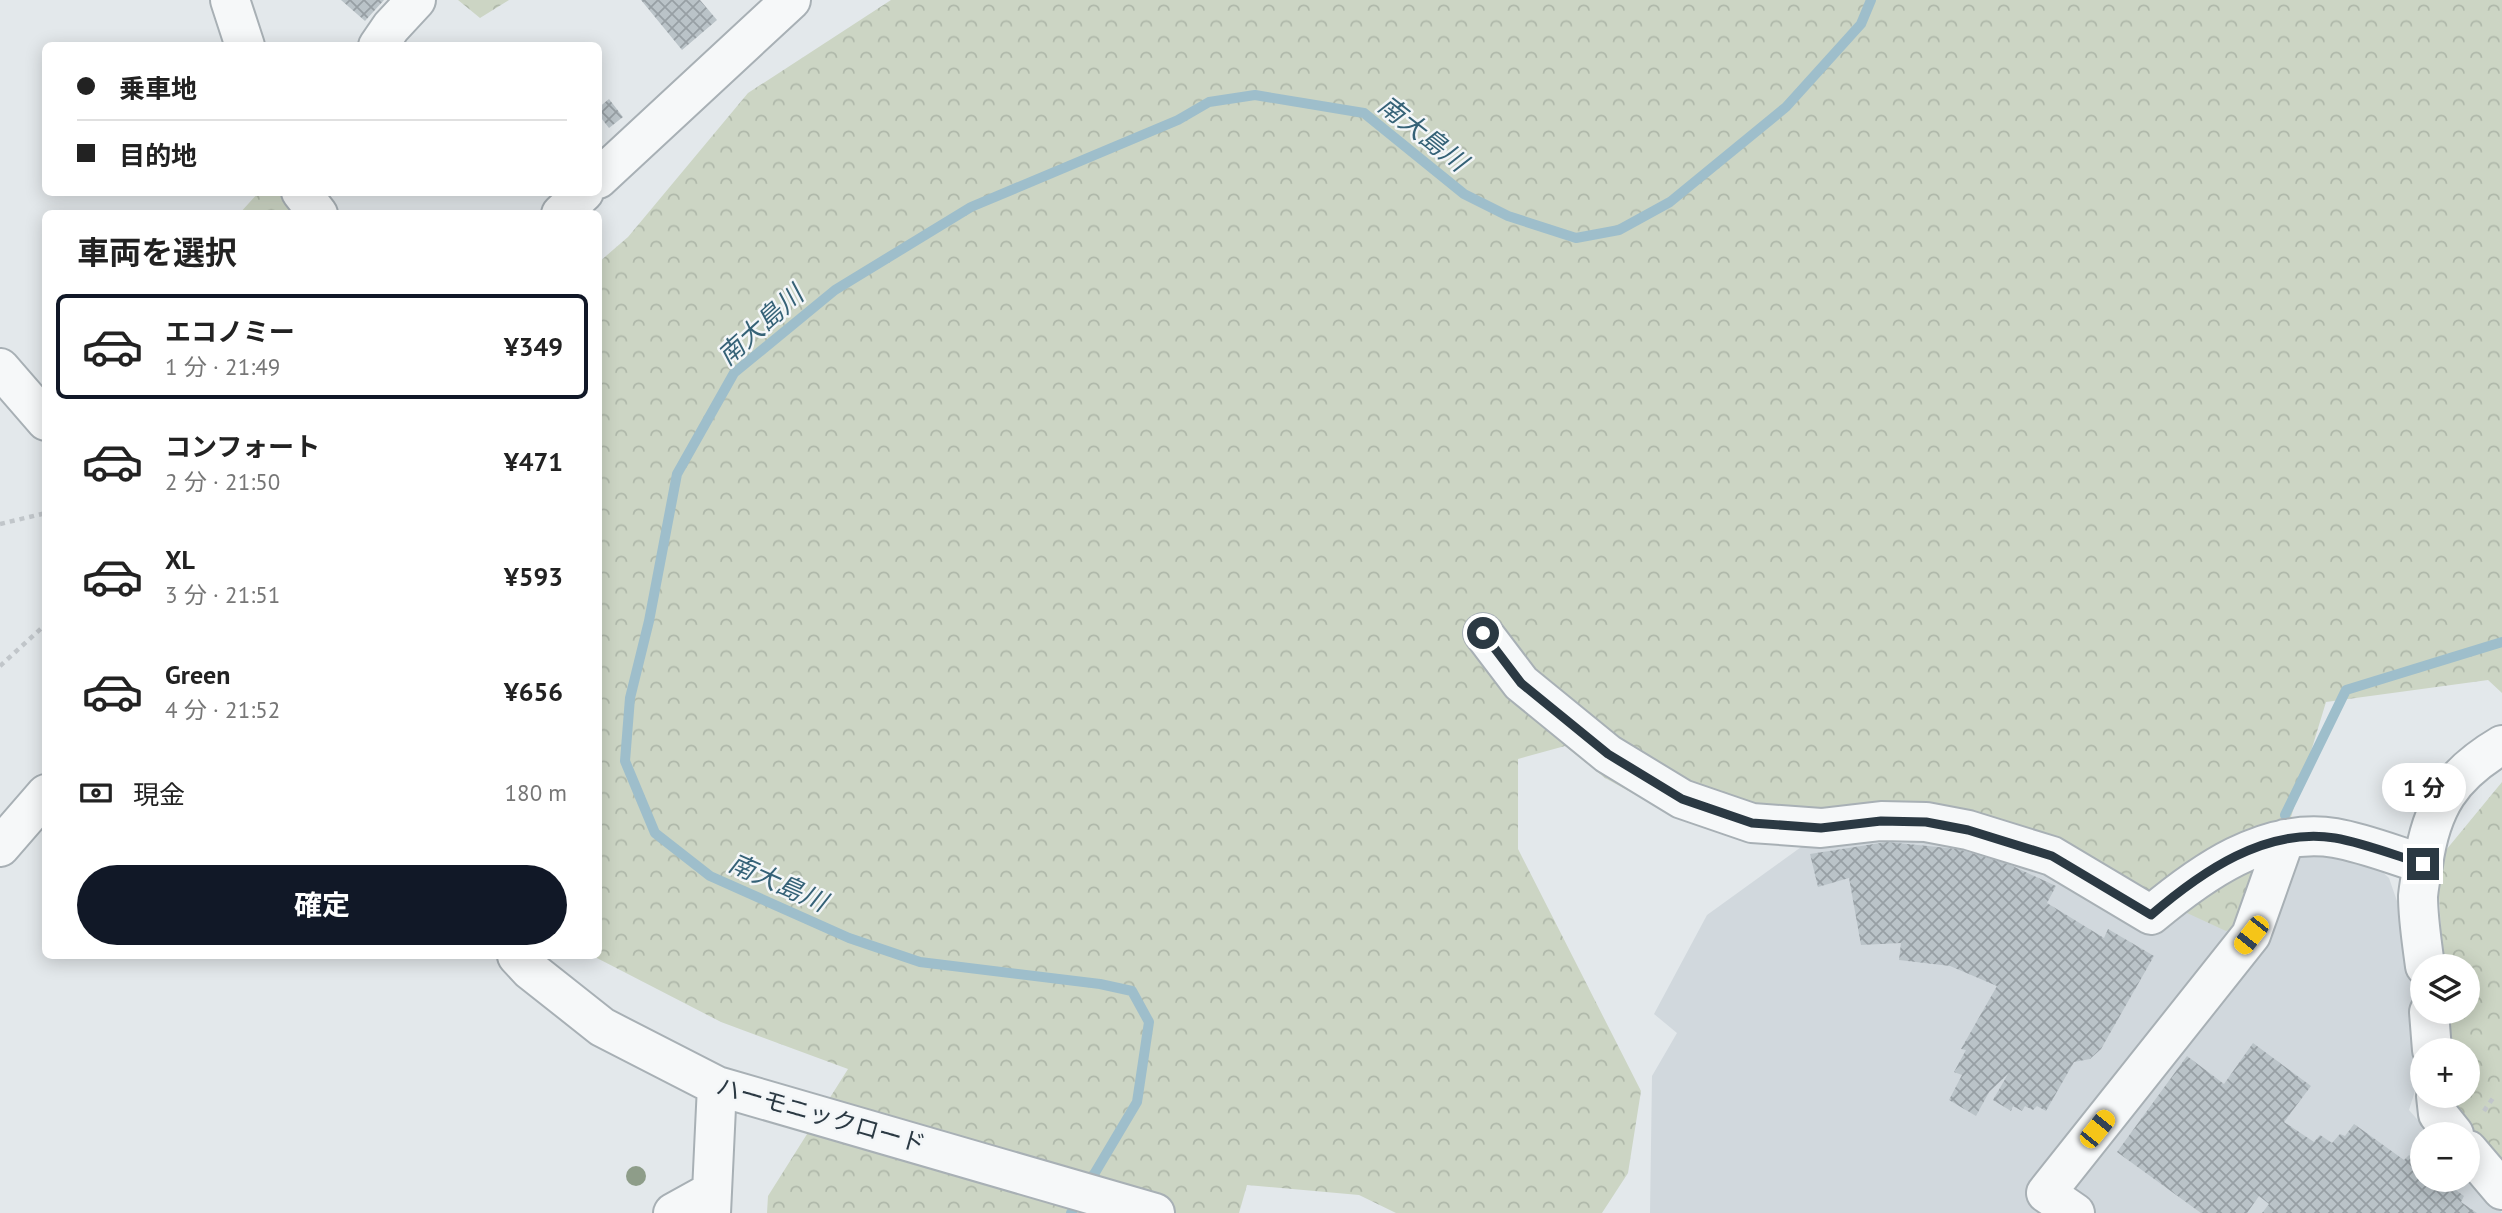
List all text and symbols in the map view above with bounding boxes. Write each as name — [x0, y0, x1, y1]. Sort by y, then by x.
text: 乗車地 — [119, 72, 197, 105]
water label: 南大島川 — [1372, 88, 1476, 180]
text: 目的地 — [119, 139, 197, 172]
text: 車両を選択 — [77, 231, 237, 273]
water label: 南大島川 — [710, 276, 812, 372]
icon: car — [81, 315, 144, 378]
text: エコノミー — [165, 315, 295, 348]
text: ¥349 — [504, 330, 563, 363]
text: 1 分 · 21:49 — [165, 352, 280, 381]
icon: car — [81, 430, 144, 493]
text: コンフォート — [165, 430, 320, 463]
text: ¥471 — [504, 445, 563, 478]
text: 2 分 · 21:50 — [165, 467, 280, 496]
text: XL — [165, 543, 195, 576]
icon: car — [81, 545, 144, 608]
text: ¥593 — [504, 560, 563, 593]
text: 3 分 · 21:51 — [165, 580, 280, 609]
route start — [1467, 617, 1499, 649]
text: Green — [165, 658, 230, 691]
icon: car — [81, 660, 144, 723]
text: ¥656 — [504, 675, 563, 708]
text: 4 分 · 21:52 — [165, 695, 280, 724]
callout: 1 分 — [2381, 762, 2465, 812]
text: 1 分 — [2403, 773, 2445, 802]
icon: cash — [77, 774, 115, 812]
text: 現金 — [133, 778, 185, 811]
text: 180 m — [505, 778, 567, 807]
water label: 南大島川 — [724, 846, 835, 919]
route end — [2407, 848, 2439, 880]
button: 確定 — [77, 865, 567, 945]
car — [2230, 912, 2273, 958]
map controls — [2410, 954, 2480, 1192]
button: layers — [2410, 954, 2480, 1024]
button: + — [2410, 1038, 2480, 1108]
street label: ハーモニックロード — [713, 1070, 929, 1160]
car — [2076, 1106, 2119, 1152]
button: − — [2410, 1122, 2480, 1192]

